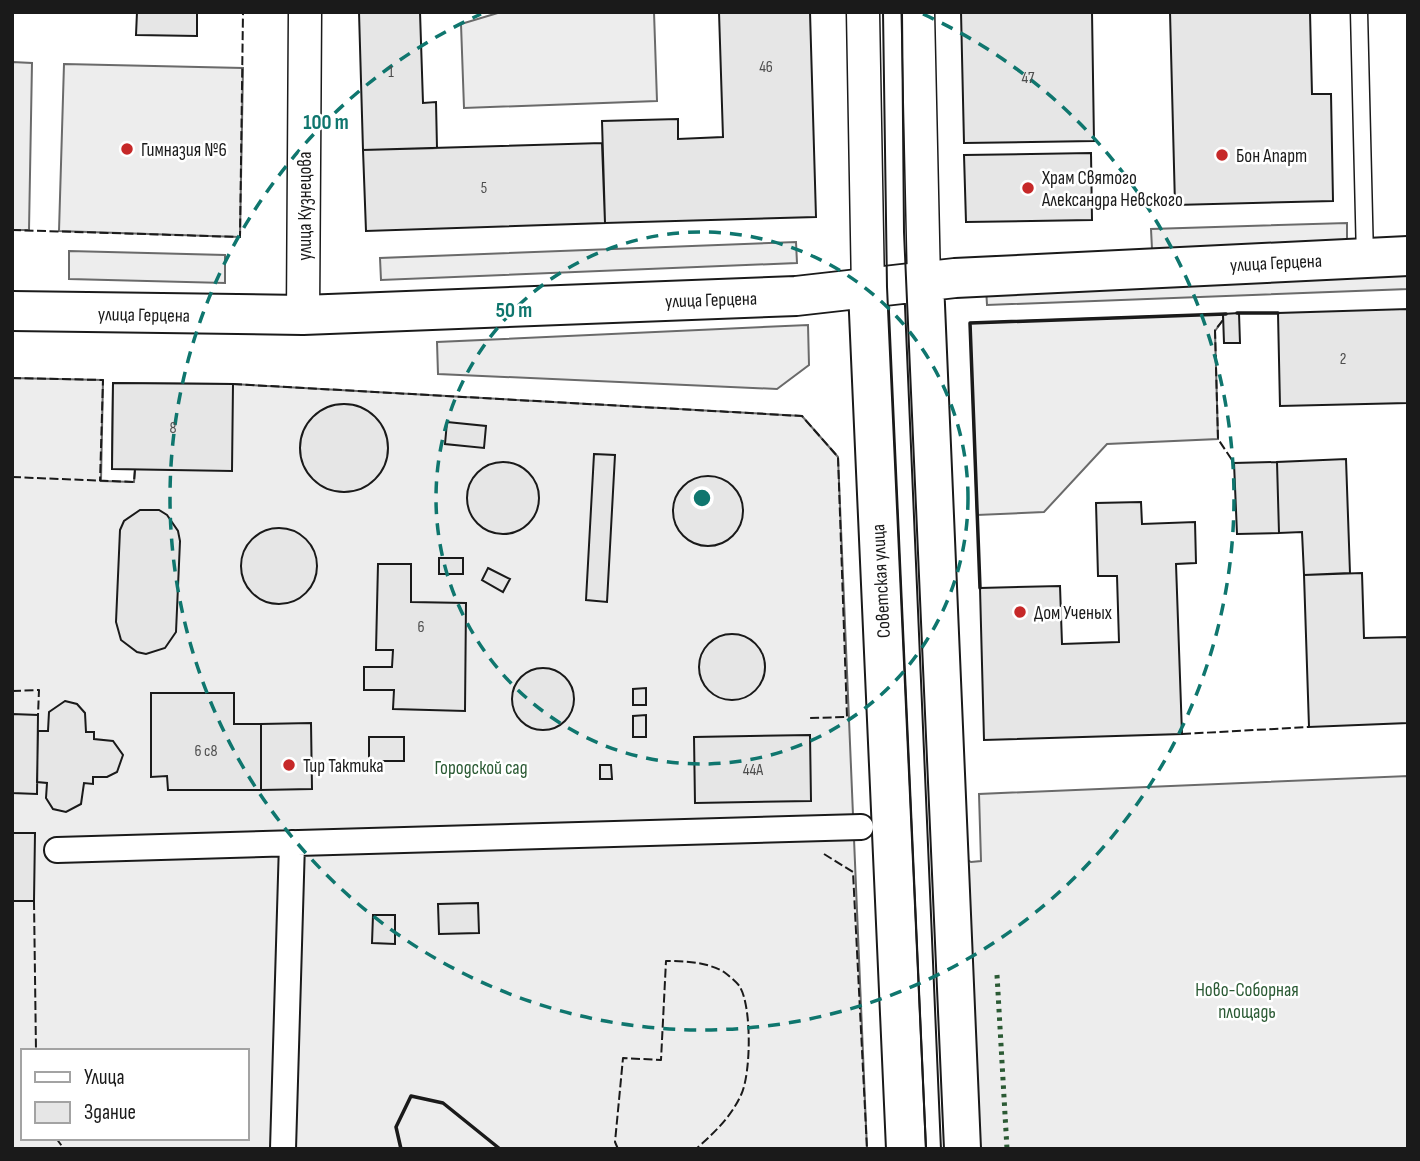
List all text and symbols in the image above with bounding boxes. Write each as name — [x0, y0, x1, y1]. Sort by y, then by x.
house number: 46 — [759, 58, 773, 77]
house number: 1 — [388, 63, 394, 82]
house number: 47 — [1022, 69, 1035, 88]
text: 100 m — [303, 110, 349, 135]
place label: Гимназия №6 — [141, 139, 227, 162]
marker: Гимназия №6 — [119, 141, 135, 157]
place label: Бон Апарт — [1236, 145, 1307, 168]
marker: Бон Апарт — [1214, 147, 1230, 163]
street label: улица Кузнецова — [294, 151, 317, 261]
place label: Храм Святого Александра Невского — [1041, 167, 1183, 212]
house number: 5 — [481, 179, 487, 198]
marker: Храм Святого Александра Невского — [1020, 180, 1036, 196]
street label: улица Герцена — [1229, 250, 1323, 277]
street label: улица Герцена — [665, 287, 757, 314]
text: 50 m — [496, 298, 532, 323]
street label: улица Герцена — [98, 303, 190, 328]
house number: 2 — [1340, 350, 1346, 369]
house number: 8 — [169, 419, 177, 438]
centre of rings — [690, 486, 714, 510]
street label: Советская улица — [867, 523, 896, 639]
place label: Дом Ученых — [1034, 602, 1112, 625]
marker: Дом Ученых — [1012, 604, 1028, 620]
house number: 6 — [417, 618, 425, 637]
house number: 6 с8 — [195, 742, 217, 761]
place label: Тир Тактика — [303, 755, 384, 778]
marker: Тир Тактика — [281, 757, 297, 773]
park label: Городской сад — [434, 757, 528, 780]
house number: 44А — [743, 761, 763, 780]
park label: Ново-Соборная площадь — [1195, 979, 1299, 1024]
legend — [21, 1049, 248, 1140]
text: Улица — [84, 1065, 125, 1090]
text: Здание — [84, 1100, 136, 1125]

